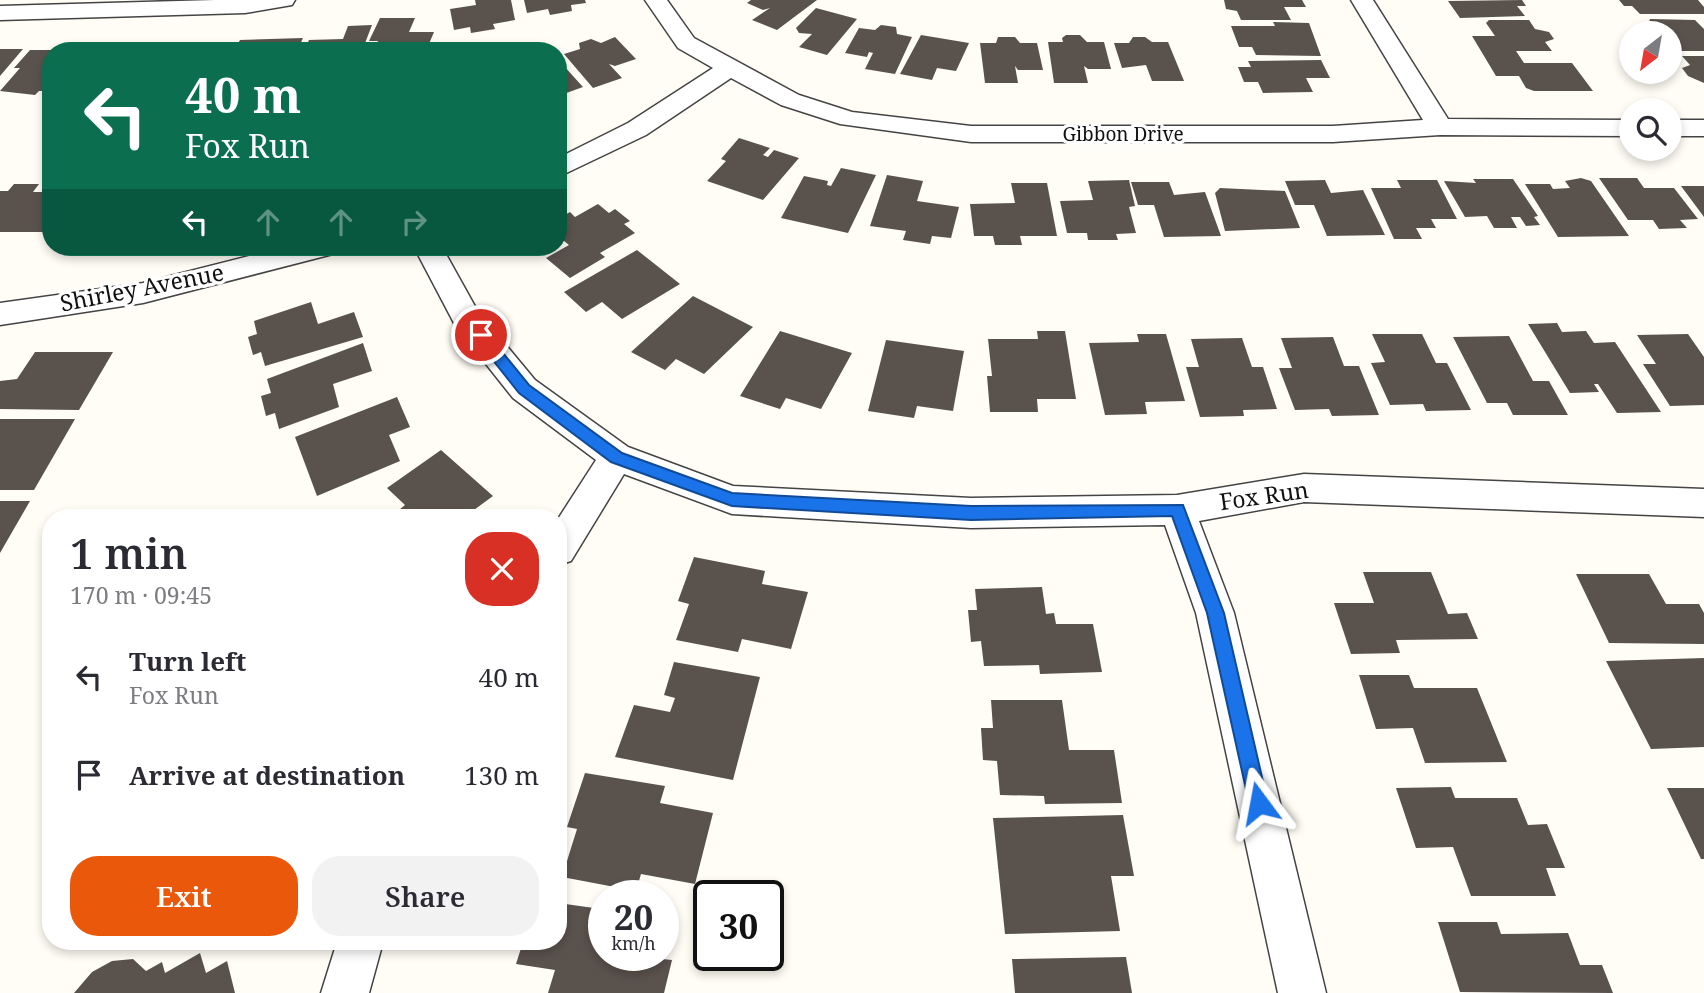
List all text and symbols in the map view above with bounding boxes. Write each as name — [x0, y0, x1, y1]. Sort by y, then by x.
north arrow — [1619, 21, 1682, 84]
map controls — [1619, 21, 1682, 161]
text: 40 m — [185, 61, 301, 127]
icon: left — [70, 70, 161, 161]
button: search — [1619, 98, 1682, 161]
street label: Gibbon Drive — [1062, 121, 1184, 147]
text: Fox Run — [185, 124, 310, 167]
icon: left — [176, 203, 214, 241]
icon: ahead — [249, 203, 287, 241]
icon: ahead — [322, 203, 360, 241]
icon: right — [395, 203, 433, 241]
street label: Shirley Avenue — [57, 255, 226, 319]
pin — [451, 305, 511, 365]
icon: arrive — [462, 316, 500, 354]
street label: Fox Run — [1217, 473, 1311, 517]
text: 1 min — [70, 524, 187, 581]
button: close — [465, 532, 539, 606]
text: 170 m · 09:45 — [70, 579, 212, 611]
text: Turn left — [129, 643, 246, 679]
icon: left — [70, 658, 108, 696]
text: 40 m — [479, 659, 539, 695]
text: Fox Run — [129, 679, 219, 711]
icon: arrive — [70, 756, 108, 794]
text: Arrive at destination — [129, 757, 405, 793]
text: 130 m — [464, 757, 539, 793]
position arrow — [1222, 766, 1296, 840]
button: Exit — [70, 856, 298, 936]
button: Share — [312, 856, 539, 936]
speed limit sign: 30 — [693, 880, 784, 971]
text: 20 — [614, 893, 653, 940]
text: km/h — [611, 931, 656, 955]

